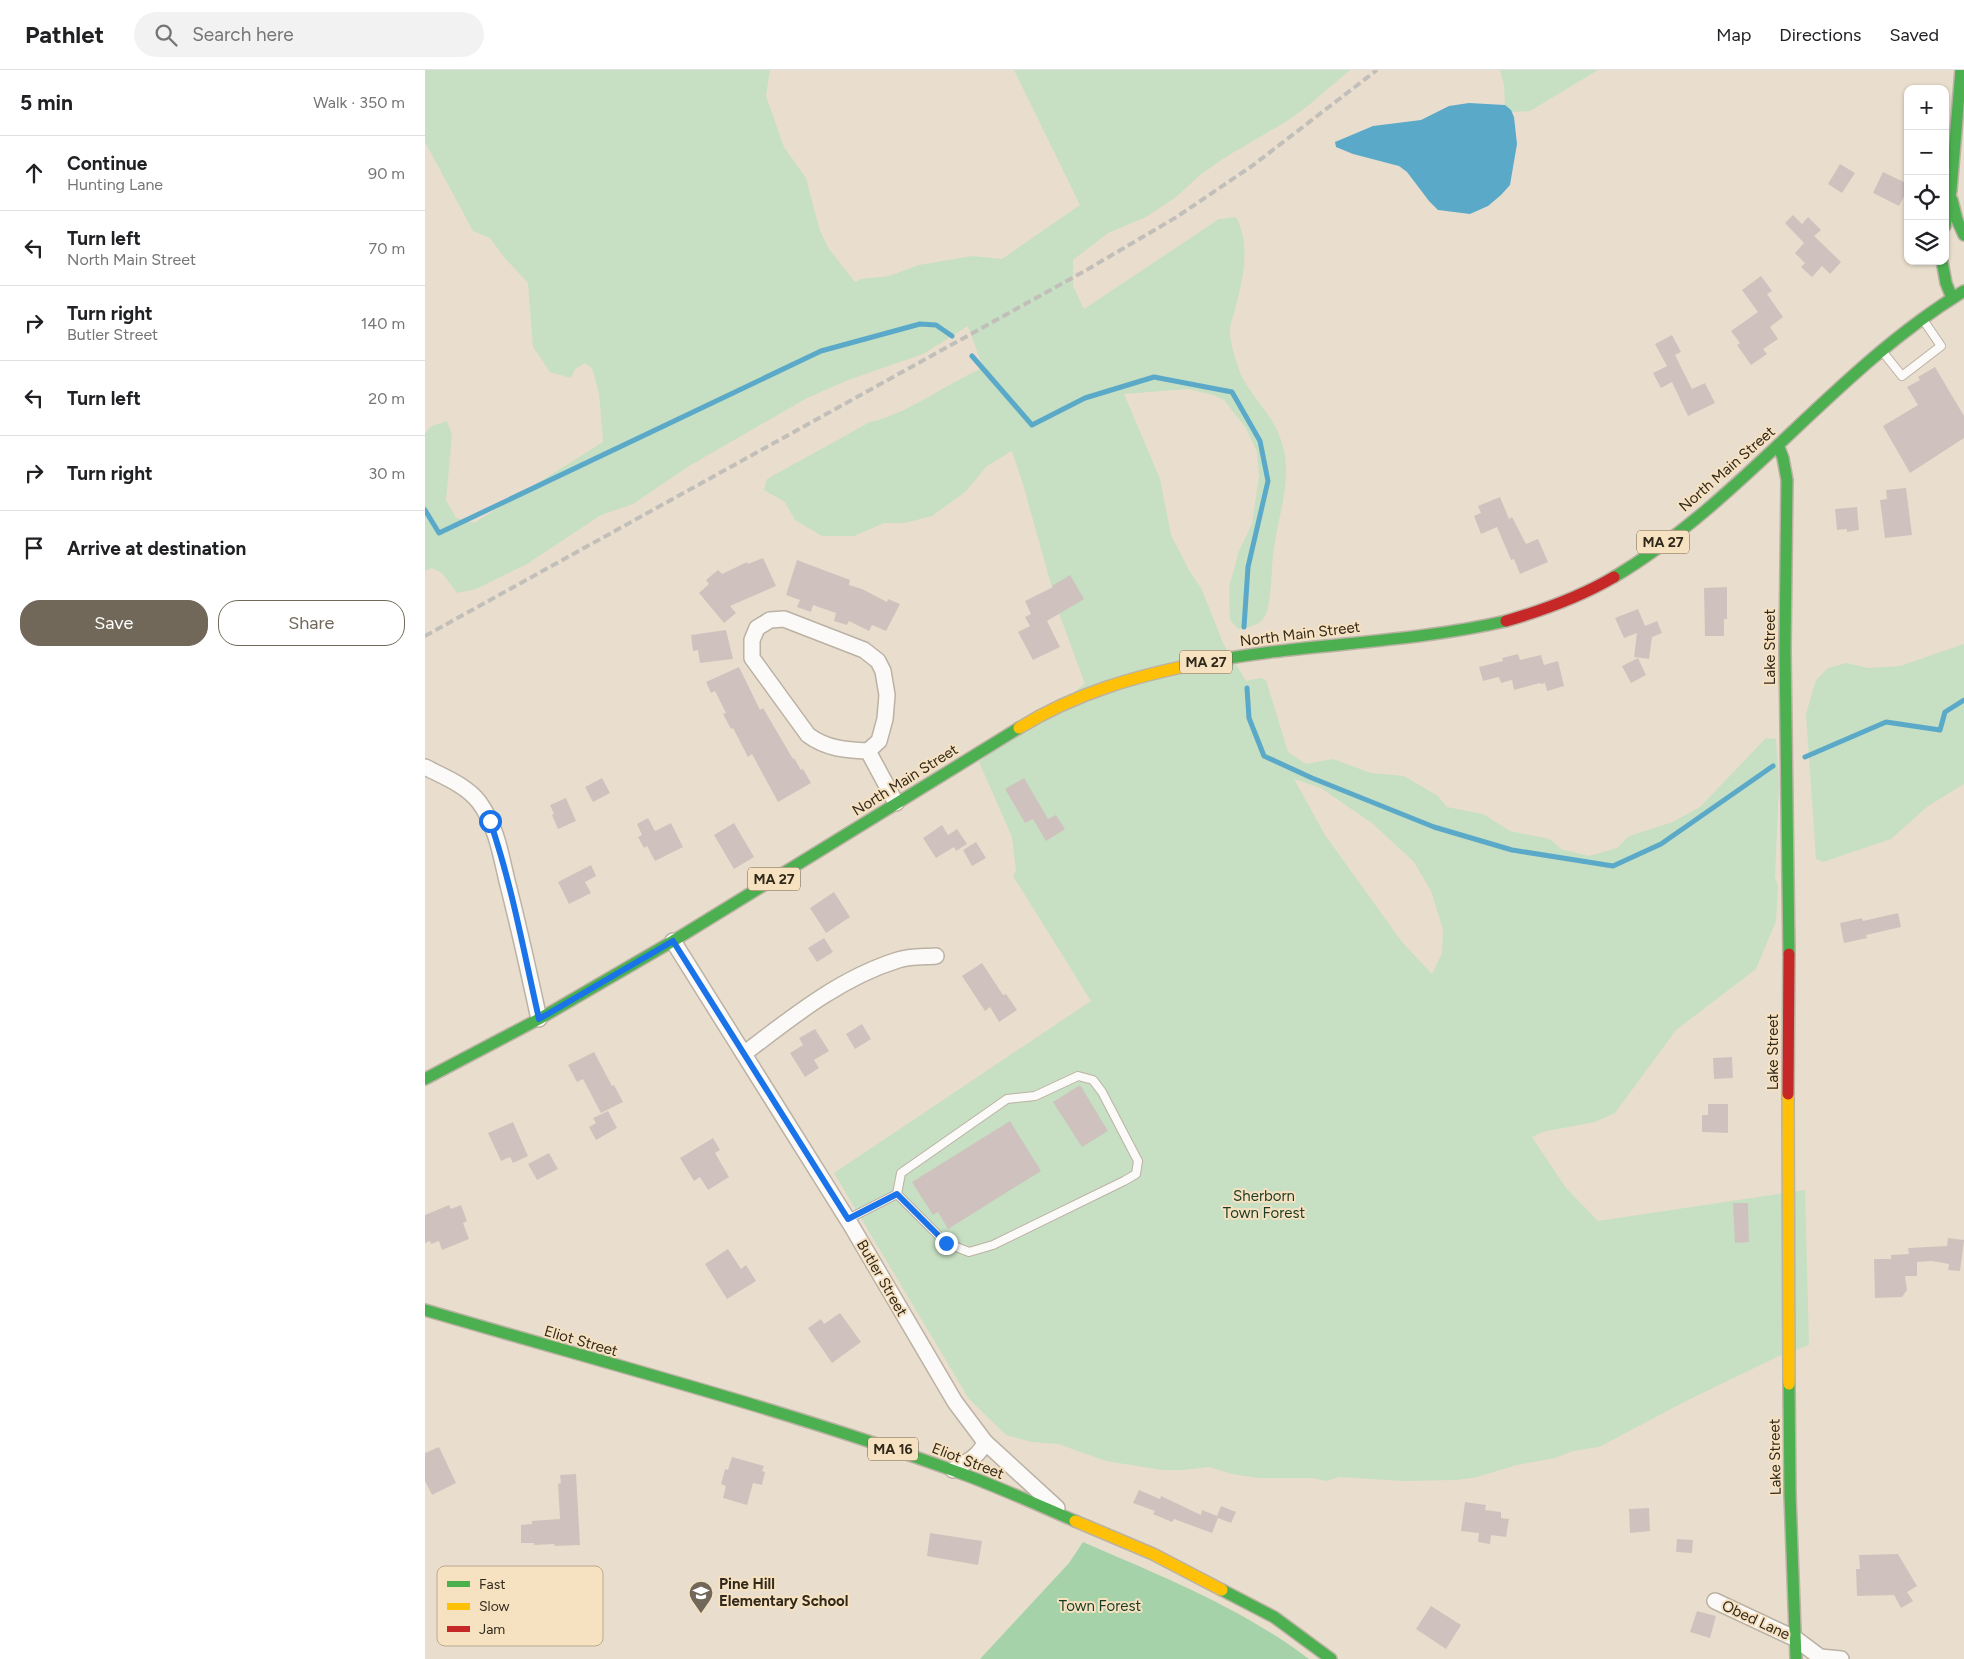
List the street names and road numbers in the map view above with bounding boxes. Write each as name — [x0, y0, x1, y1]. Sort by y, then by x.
street label: North Main Street — [1675, 422, 1779, 515]
road number: MA 27 — [1637, 531, 1689, 554]
street label: Lake Street — [1761, 608, 1779, 685]
street label: North Main Street — [1239, 618, 1361, 650]
road number: MA 27 — [1180, 650, 1232, 674]
street label: North Main Street — [849, 740, 961, 820]
road number: MA 27 — [748, 868, 800, 891]
street label: Lake Street — [1764, 1013, 1782, 1090]
street label: Butler Street — [853, 1236, 911, 1320]
street label: Eliot Street — [542, 1322, 620, 1360]
street label: Lake Street — [1765, 1418, 1785, 1495]
road number: MA 16 — [868, 1438, 918, 1460]
street label: Eliot Street — [929, 1439, 1007, 1483]
street label: Obed Lane — [1719, 1596, 1793, 1644]

